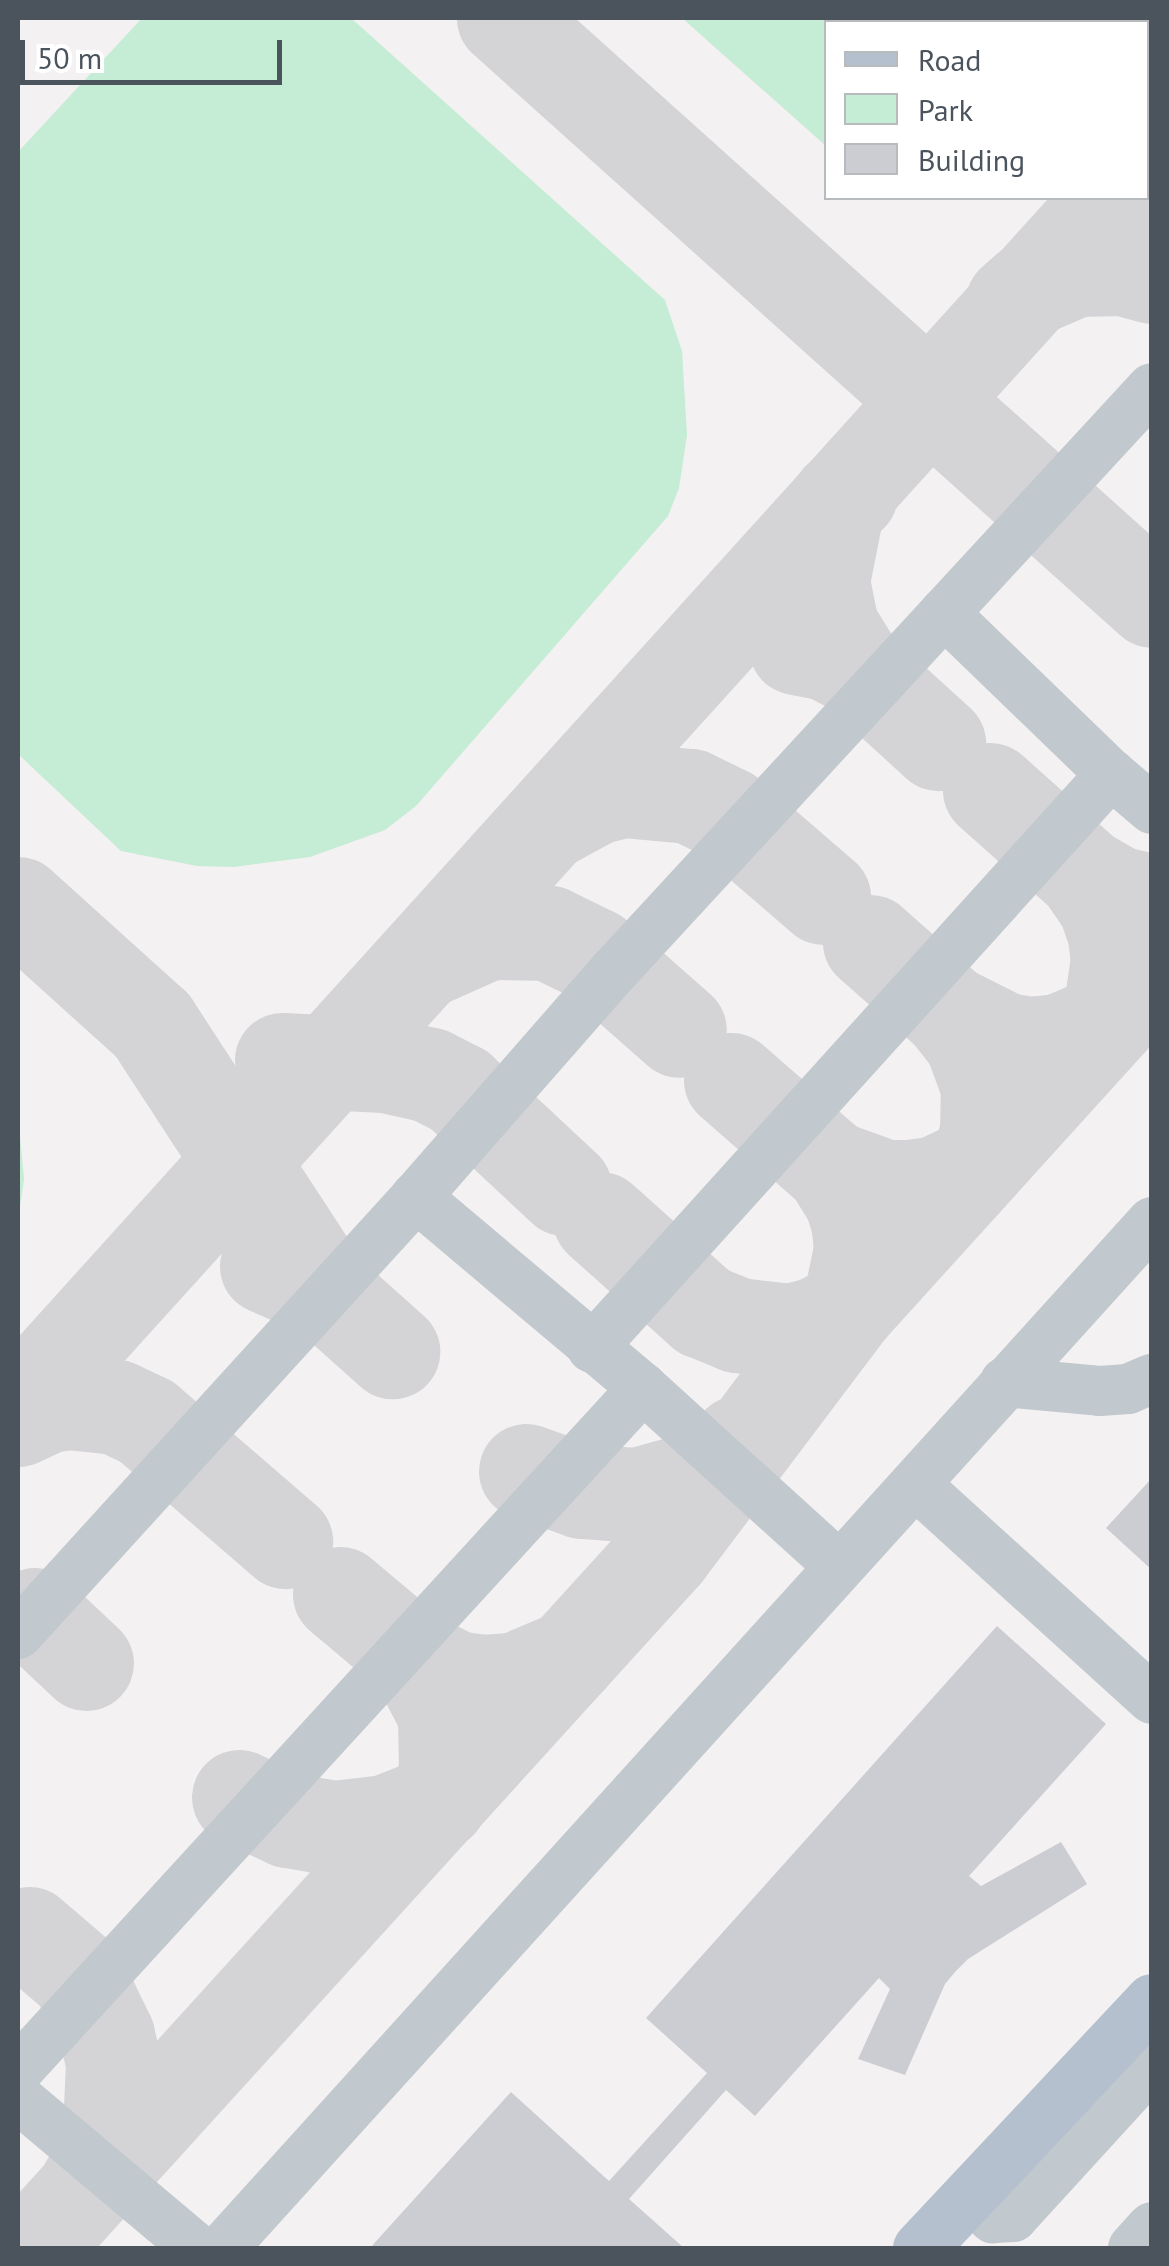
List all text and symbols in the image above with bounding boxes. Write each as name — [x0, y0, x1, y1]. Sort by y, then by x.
scale bar — [25, 20, 288, 82]
legend — [824, 20, 1149, 200]
text: 50 m — [37, 38, 102, 77]
text: Road — [918, 40, 982, 79]
text: Park — [918, 90, 973, 129]
text: Building — [918, 140, 1025, 179]

